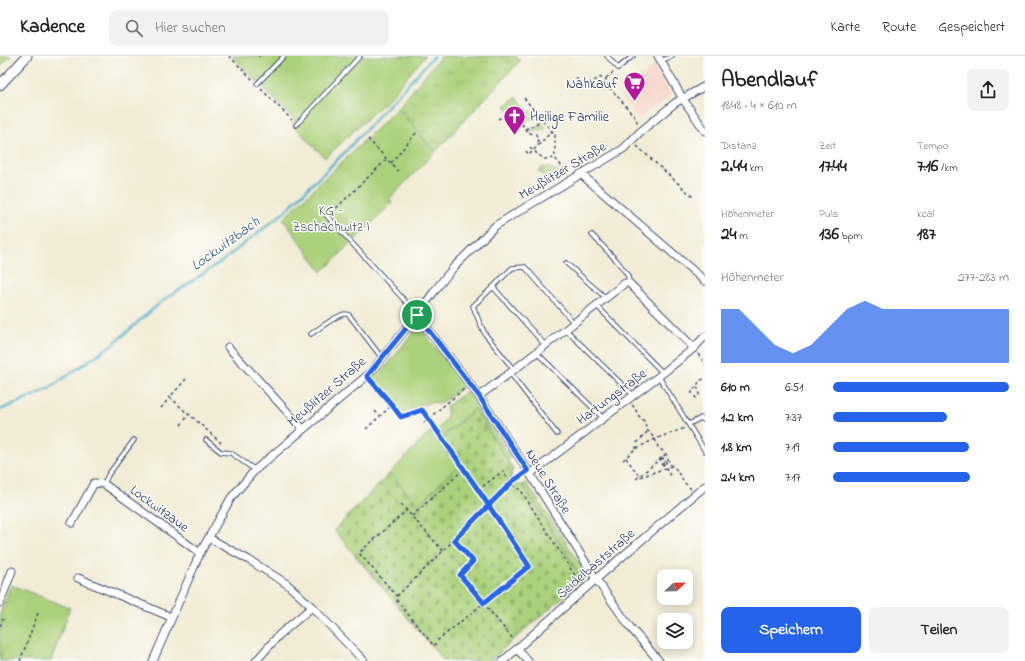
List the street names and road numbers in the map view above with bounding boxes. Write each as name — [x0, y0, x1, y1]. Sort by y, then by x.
street label: Meußlitzer Straße — [515, 136, 611, 206]
street label: Meußlitzer Straße — [283, 351, 372, 432]
street label: Hartungstraße — [572, 363, 653, 431]
street label: Neue Straße — [520, 445, 576, 519]
street label: Lockwitzaue — [125, 480, 194, 538]
street label: Seidelbaststraße — [552, 523, 641, 604]

